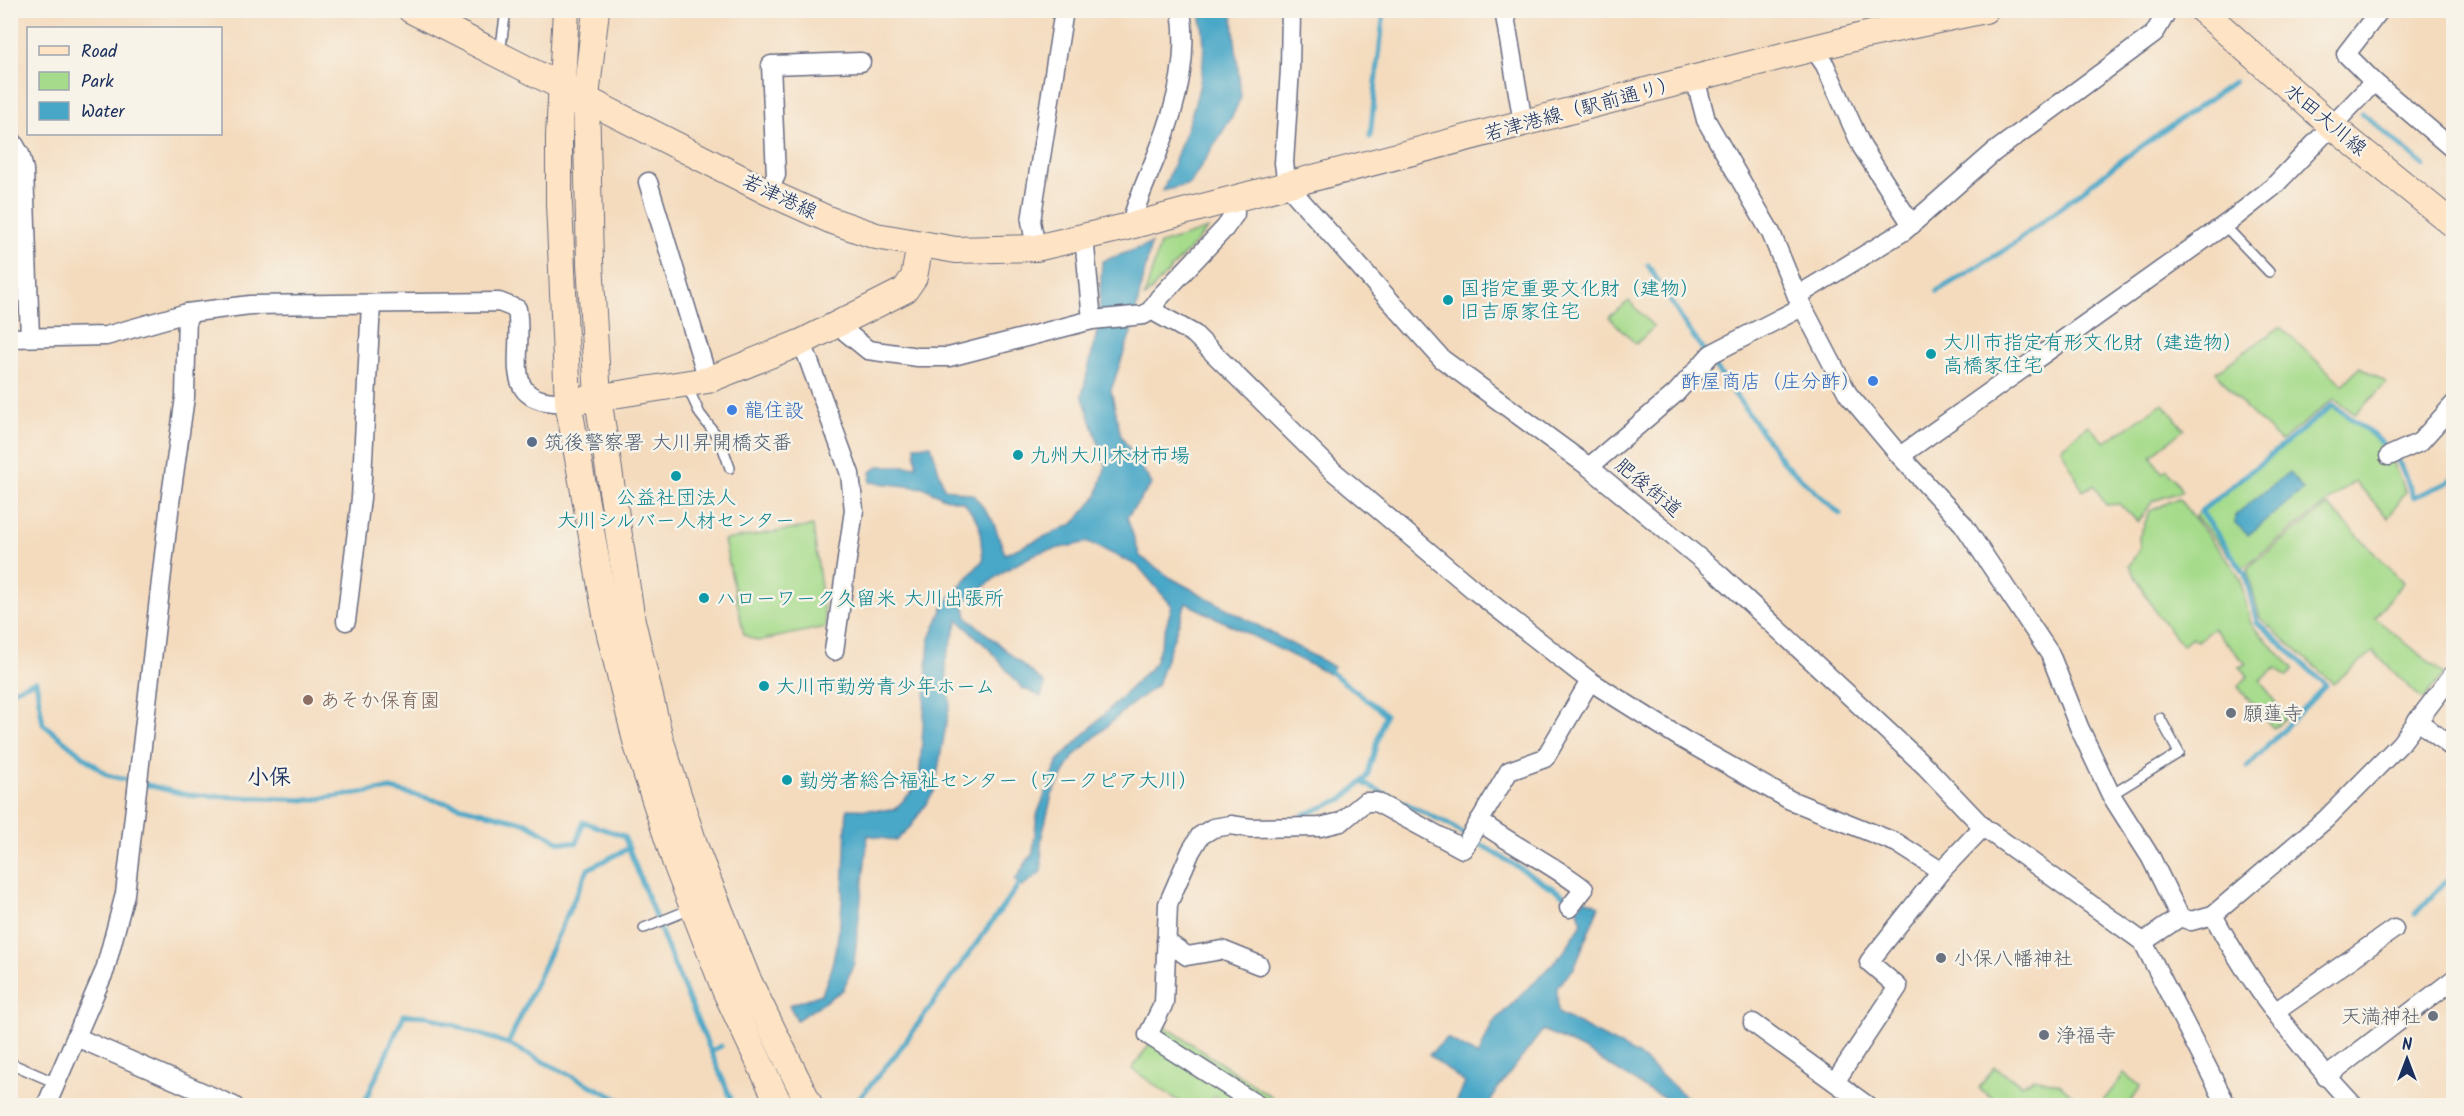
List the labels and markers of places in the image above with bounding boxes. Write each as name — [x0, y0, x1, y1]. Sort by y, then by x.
place label: 国指定重要文化財（建物） 旧吉原家住宅 — [1460, 274, 1700, 329]
marker: 国指定重要文化財（建物） 旧吉原家住宅 — [1441, 293, 1455, 307]
place label: 大川市指定有形文化財（建造物） 高橋家住宅 — [1943, 328, 2243, 383]
marker: 大川市指定有形文化財（建造物） 高橋家住宅 — [1924, 347, 1938, 361]
place label: 酢屋商店（庄分酢） — [1681, 367, 1861, 399]
marker: 酢屋商店（庄分酢） — [1866, 374, 1880, 388]
place label: 龍住設 — [744, 396, 804, 428]
marker: 龍住設 — [725, 403, 739, 417]
place label: 筑後警察署 大川昇開橋交番 — [544, 428, 792, 460]
marker: 筑後警察署 大川昇開橋交番 — [525, 435, 539, 449]
place label: 九州大川木材市場 — [1030, 441, 1190, 473]
marker: 九州大川木材市場 — [1011, 448, 1025, 462]
marker: 公益社団法人 大川シルバー人材センター — [669, 469, 683, 483]
place label: 公益社団法人 大川シルバー人材センター — [557, 483, 795, 538]
place label: ハローワーク久留米 大川出張所 — [716, 584, 1004, 616]
marker: ハローワーク久留米 大川出張所 — [697, 591, 711, 605]
place label: 大川市勤労青少年ホーム — [776, 672, 995, 704]
marker: 大川市勤労青少年ホーム — [757, 679, 771, 693]
place label: あそか保育園 — [320, 686, 440, 718]
marker: あそか保育園 — [301, 693, 315, 707]
place label: 願蓮寺 — [2243, 699, 2303, 731]
marker: 願蓮寺 — [2224, 706, 2238, 720]
place label: 勤労者総合福祉センター（ワークピア大川） — [799, 766, 1198, 798]
marker: 勤労者総合福祉センター（ワークピア大川） — [780, 773, 794, 787]
place label: 小保八幡神社 — [1953, 944, 2073, 976]
marker: 小保八幡神社 — [1934, 951, 1948, 965]
place label: 天満神社 — [2341, 1002, 2421, 1034]
marker: 天満神社 — [2426, 1009, 2440, 1023]
place label: 浄福寺 — [2056, 1021, 2116, 1053]
marker: 浄福寺 — [2037, 1028, 2051, 1042]

